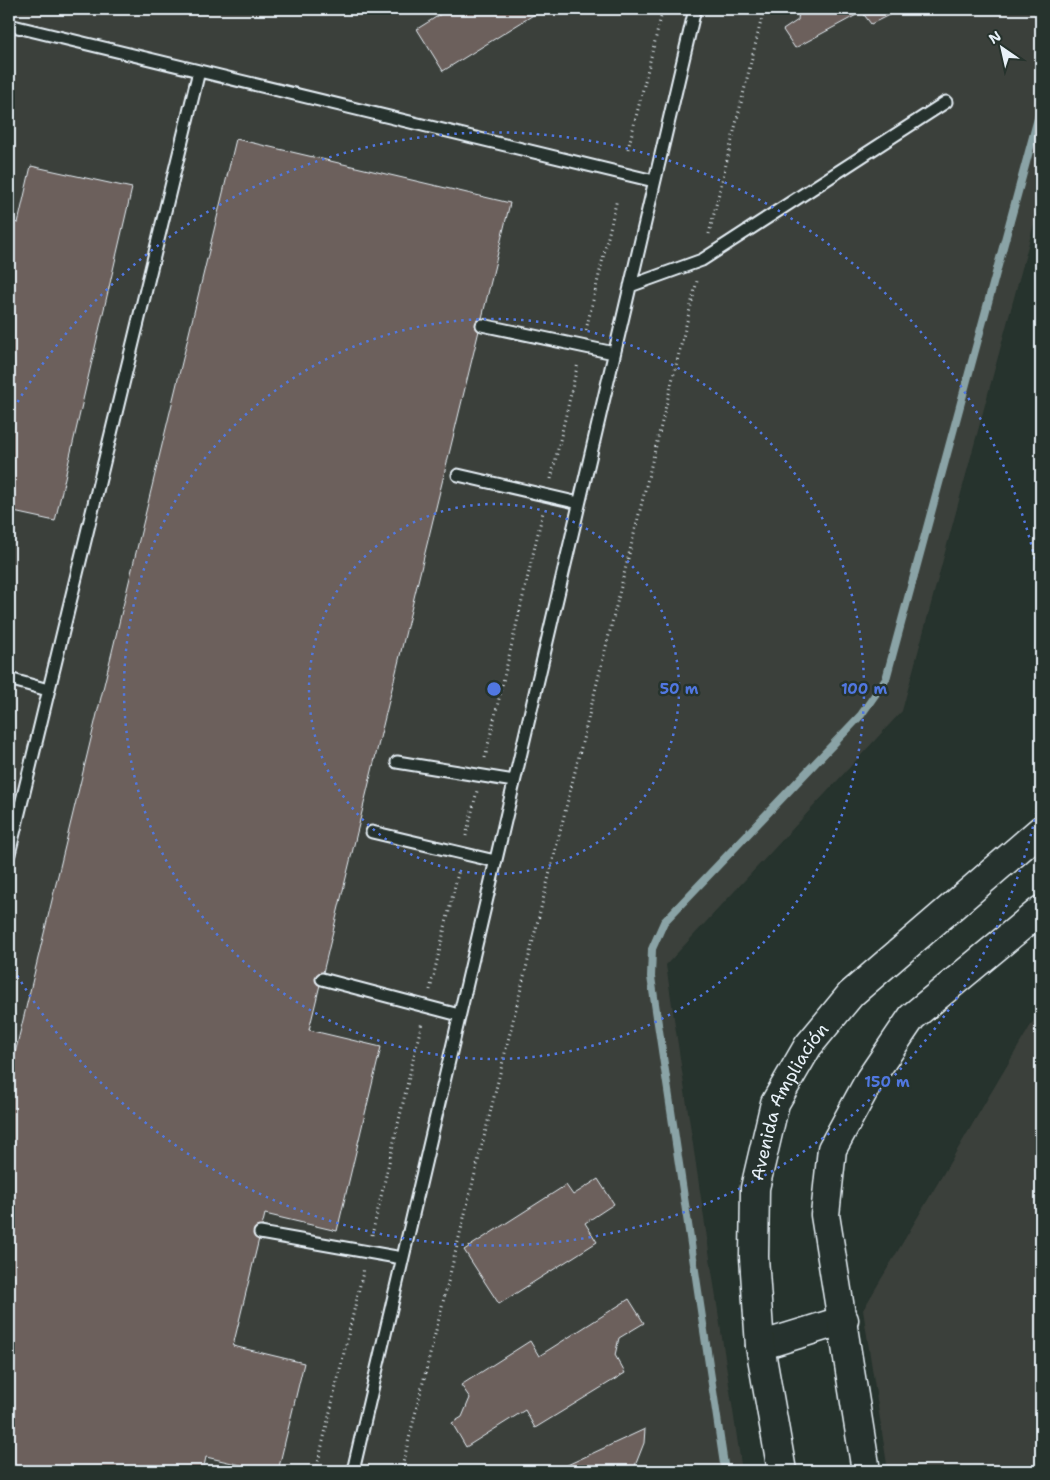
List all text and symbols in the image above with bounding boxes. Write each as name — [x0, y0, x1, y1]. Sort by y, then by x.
north arrow — [978, 22, 1028, 72]
text: N — [985, 27, 1004, 48]
text: 50 m — [660, 679, 699, 699]
text: 100 m — [841, 679, 887, 699]
centre of rings — [485, 680, 503, 698]
street label: Avenida Ampliación — [745, 1018, 834, 1183]
text: 150 m — [864, 1072, 910, 1092]

